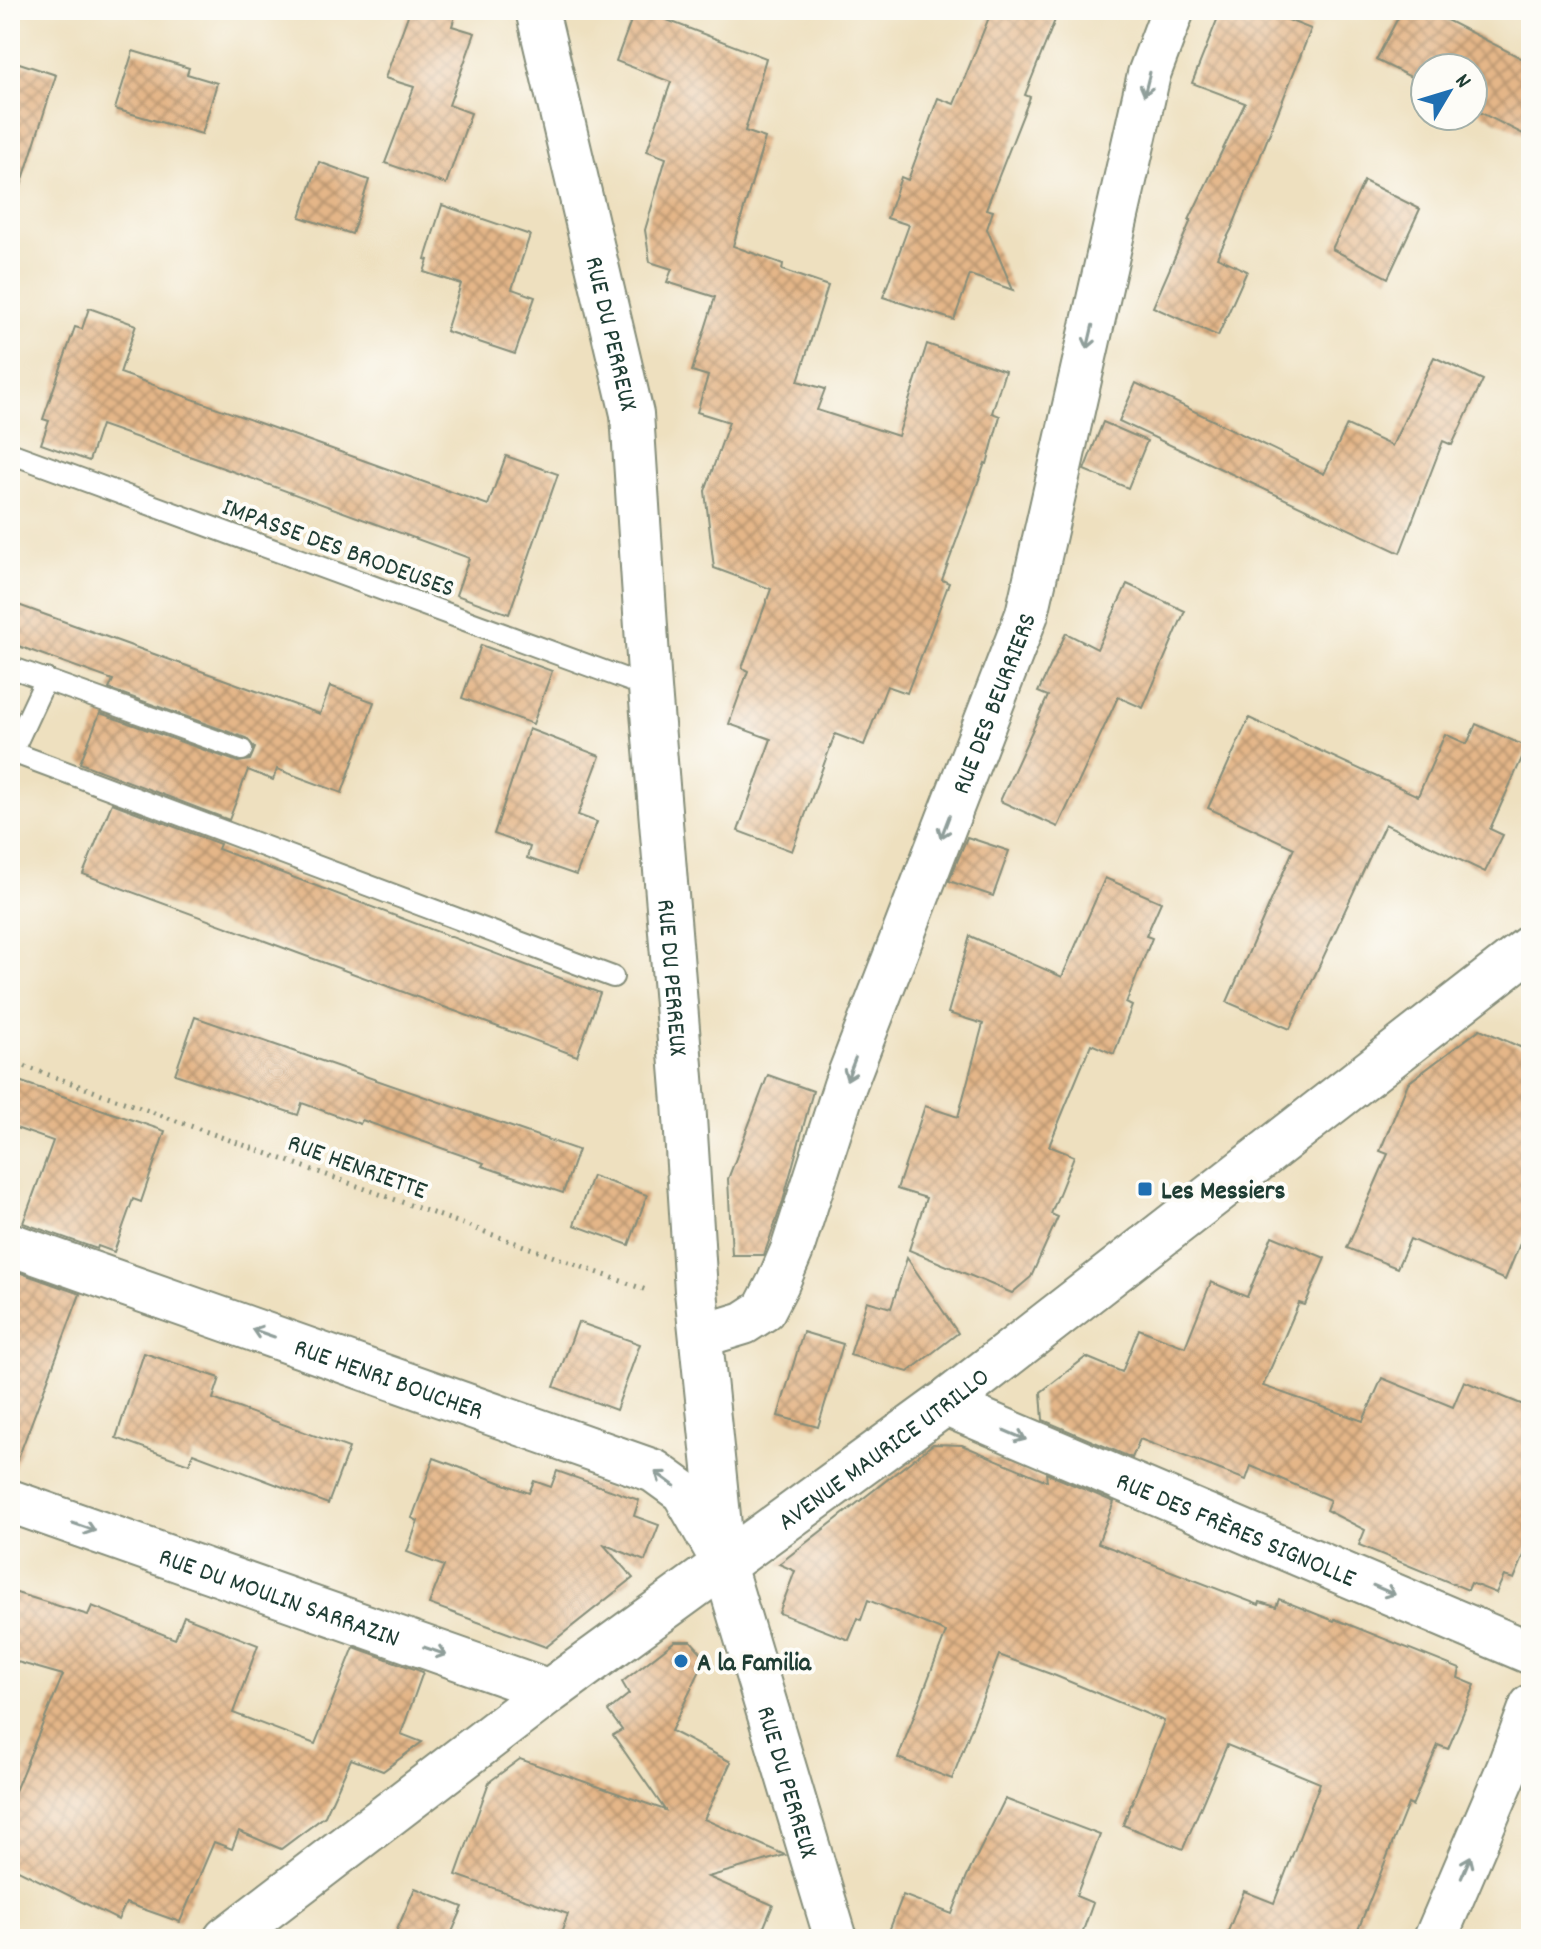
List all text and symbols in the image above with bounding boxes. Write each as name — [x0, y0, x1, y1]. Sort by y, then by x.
north arrow — [1409, 52, 1489, 132]
text: N — [1446, 68, 1478, 96]
one-way arrow — [1139, 70, 1154, 96]
street label: RUE DU PERREUX — [574, 253, 646, 415]
one-way arrow — [1081, 324, 1096, 349]
street label: IMPASSE DES BRODEUSES — [216, 490, 459, 609]
street label: RUE DES BEURRIERS — [944, 608, 1048, 800]
one-way arrow — [937, 814, 951, 839]
street label: RUE DU PERREUX — [645, 898, 695, 1058]
one-way arrow — [843, 1056, 857, 1081]
street label: RUE HENRIETTE — [282, 1126, 432, 1211]
place label: Les Messiers — [1161, 1174, 1285, 1211]
marker: Les Messiers — [1136, 1180, 1154, 1198]
one-way arrow — [251, 1325, 276, 1340]
street label: RUE HENRI BOUCHER — [288, 1331, 488, 1431]
street label: AVENUE MAURICE UTRILLO — [771, 1360, 999, 1541]
one-way arrow — [1003, 1428, 1027, 1443]
street label: RUE DES FRÈRES SIGNOLLE — [1110, 1464, 1361, 1599]
one-way arrow — [655, 1471, 676, 1488]
one-way arrow — [71, 1521, 96, 1536]
street label: RUE DU MOULIN SARRAZIN — [153, 1540, 404, 1659]
one-way arrow — [1371, 1584, 1396, 1599]
one-way arrow — [422, 1644, 447, 1659]
place label: A la Familia — [697, 1646, 812, 1683]
marker: A la Familia — [672, 1652, 690, 1670]
street label: RUE DU PERREUX — [745, 1702, 826, 1863]
one-way arrow — [1459, 1855, 1474, 1880]

